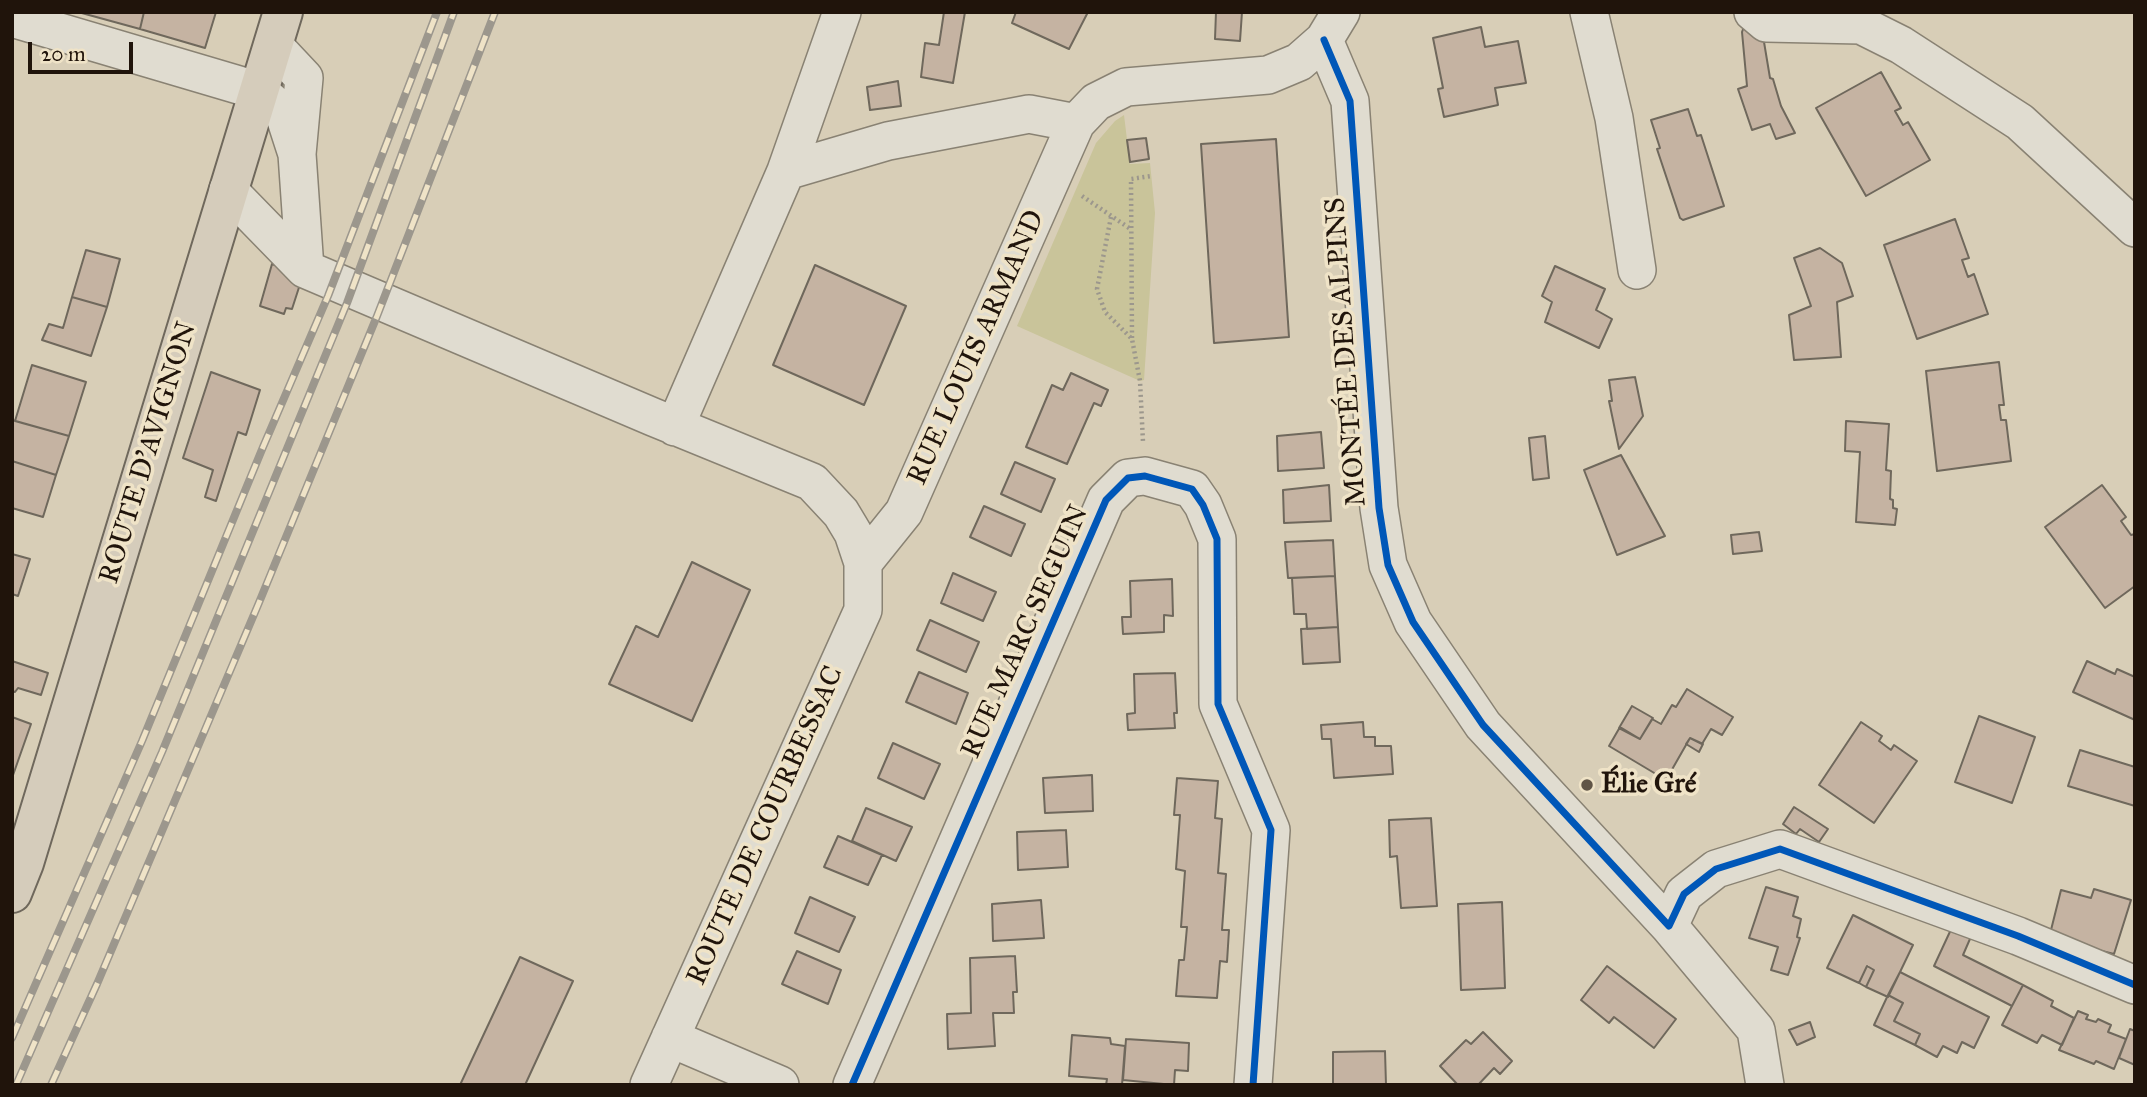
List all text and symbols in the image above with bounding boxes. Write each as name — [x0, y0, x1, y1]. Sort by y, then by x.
scale bar — [32, 28, 136, 72]
text: 20 m — [41, 41, 86, 67]
street label: MONTÉE DES ALPINS — [1319, 196, 1375, 508]
street label: RUE LOUIS ARMAND — [901, 205, 1053, 491]
street label: ROUTE D'AVIGNON — [93, 318, 205, 588]
street label: RUE MARC SEGUIN — [955, 500, 1097, 764]
street label: ROUTE DE COURBESSAC — [680, 662, 852, 990]
place label: Élie Gré — [1601, 768, 1696, 802]
marker: Élie Gré — [1579, 777, 1595, 793]

